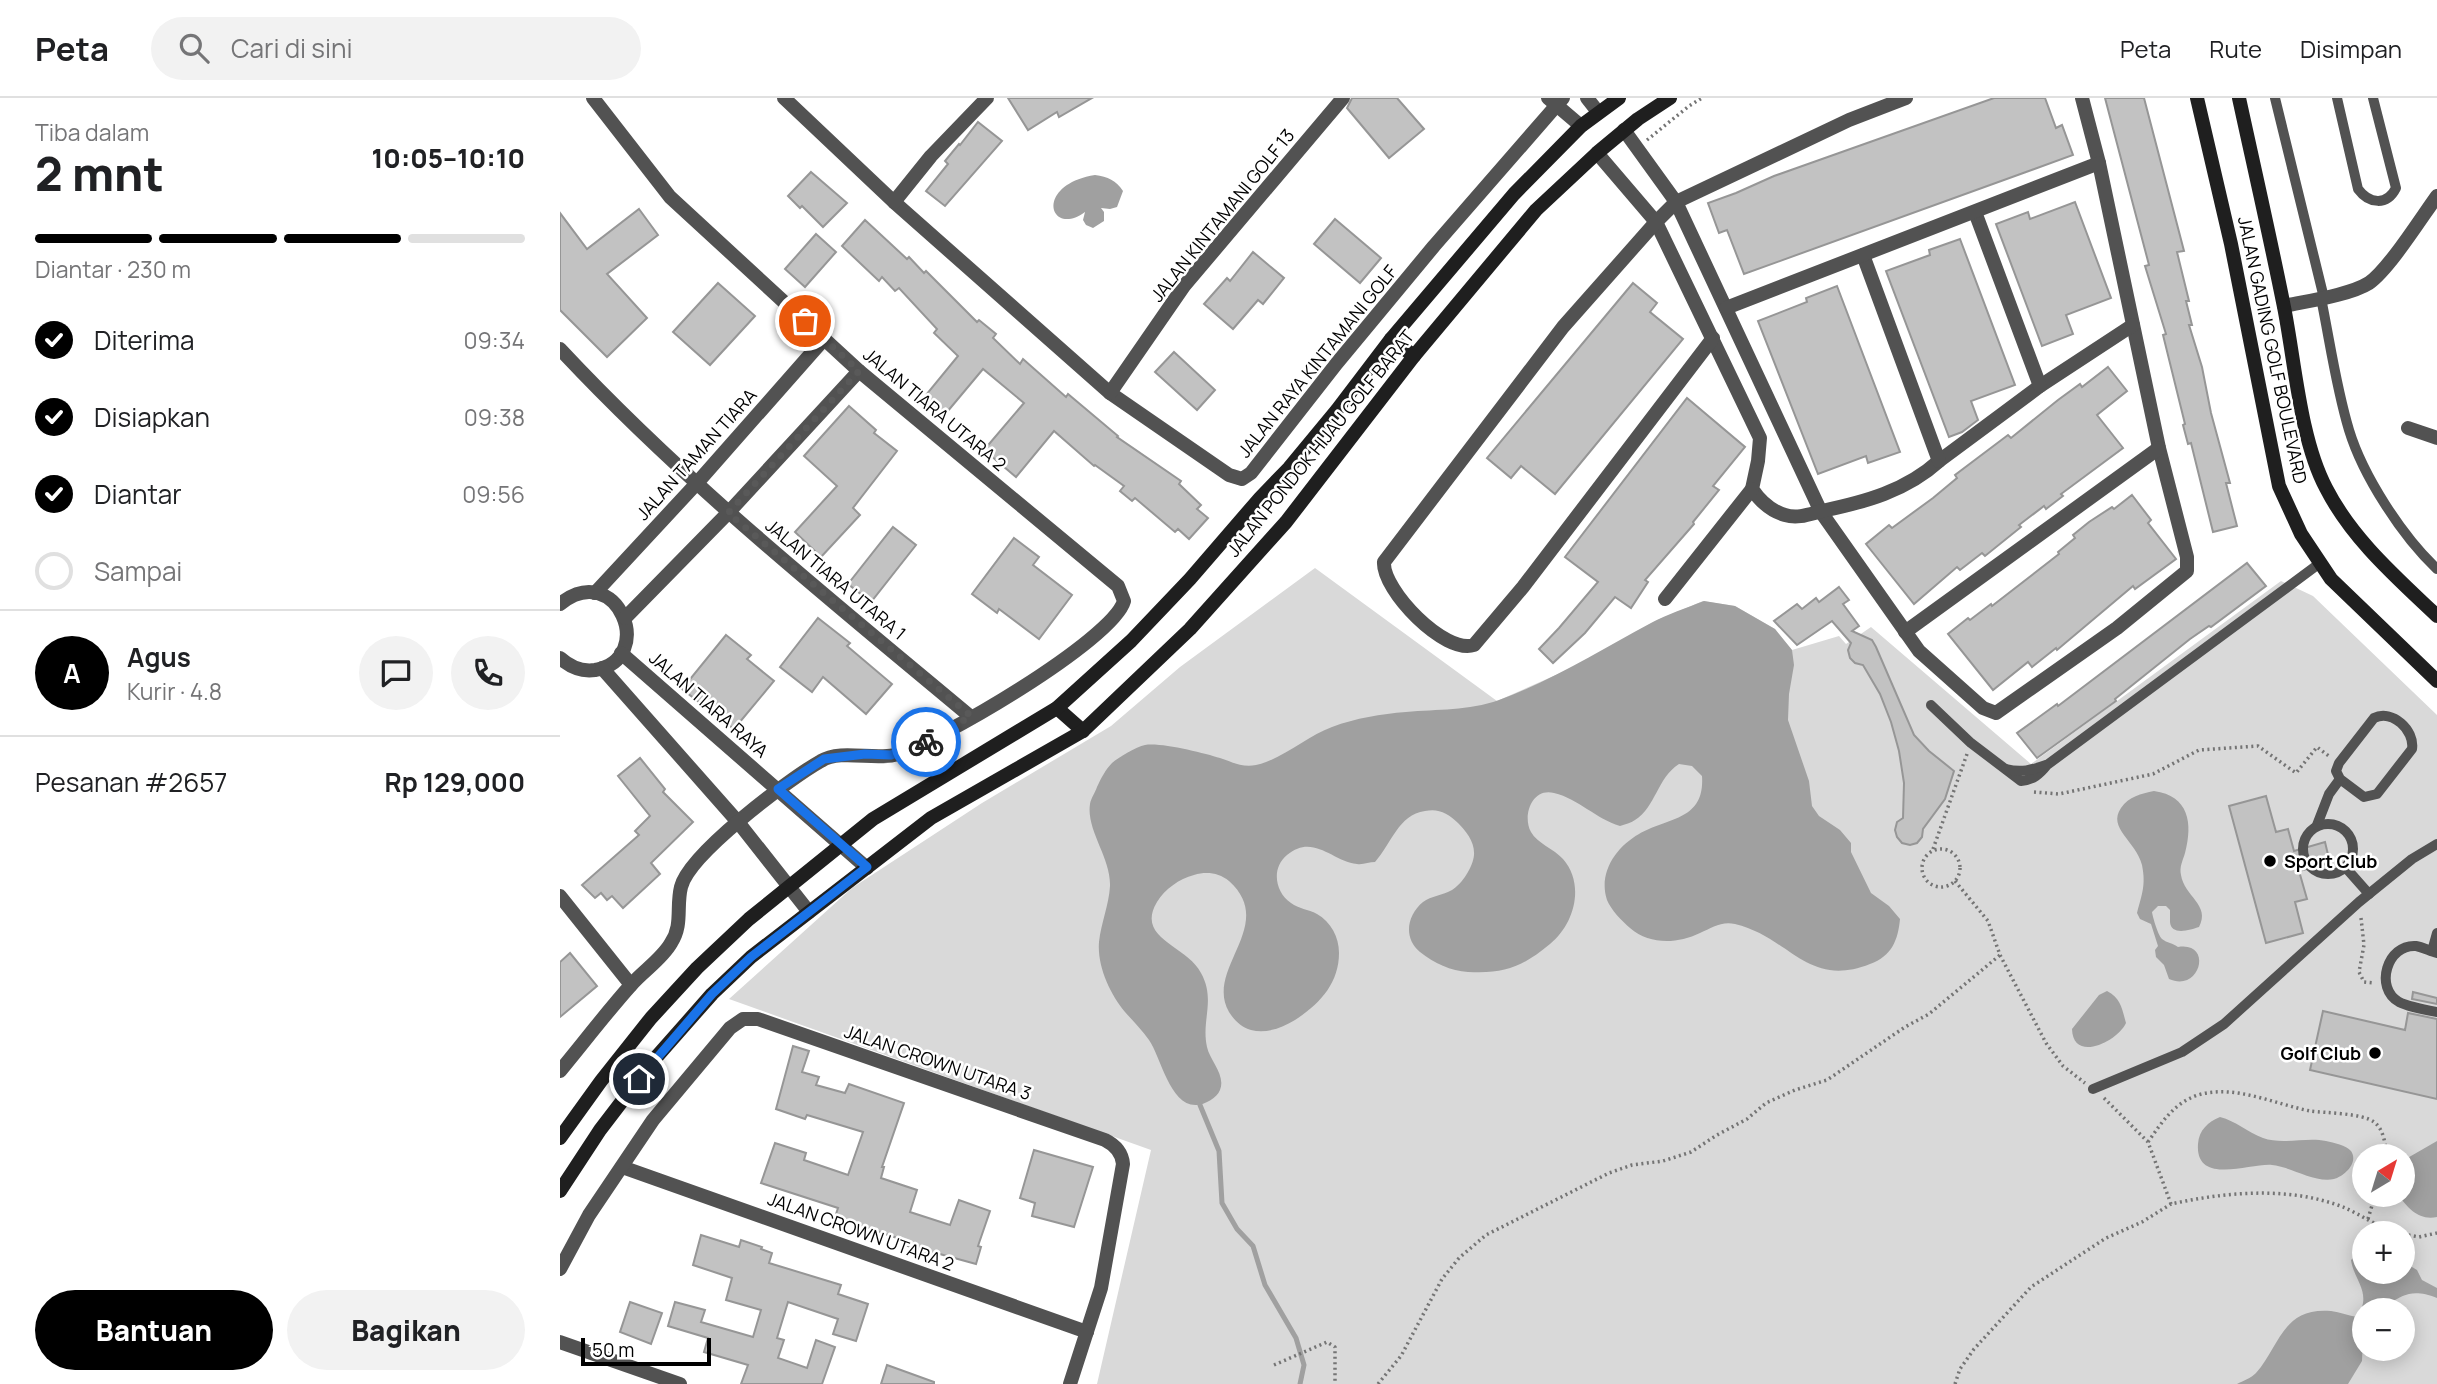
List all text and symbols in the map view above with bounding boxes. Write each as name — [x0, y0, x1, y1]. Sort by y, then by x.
search box — [151, 17, 641, 80]
text: Peta — [35, 26, 109, 71]
icon: search — [175, 29, 213, 67]
text: Cari di sini — [231, 30, 353, 66]
text: Peta — [2120, 32, 2171, 65]
text: Rute — [2209, 32, 2262, 65]
text: Disimpan — [2300, 32, 2402, 65]
text: Tiba dalam — [35, 116, 149, 148]
street label: JALAN KINTAMANI GOLF 13 — [1145, 123, 1299, 307]
text: 10:05–10:10 — [372, 140, 525, 176]
text: 2 mnt — [35, 142, 164, 205]
street label: JALAN GADING GOLF BOULEVARD — [2233, 214, 2313, 486]
text: Diantar · 230 m — [35, 253, 191, 285]
street label: JALAN RAYA KINTAMANI GOLF — [1232, 260, 1402, 462]
pin — [775, 291, 835, 351]
icon: bag — [786, 302, 824, 340]
icon: check — [35, 321, 73, 359]
text: Diterima — [94, 322, 195, 358]
text: 09:34 — [464, 324, 525, 356]
street label: JALAN PONDOK HIJAU GOLF BARAT — [1221, 324, 1419, 561]
street label: JALAN TIARA UTARA 2 — [858, 342, 1012, 476]
street label: JALAN TAMAN TIARA — [630, 383, 762, 525]
icon: check — [35, 398, 73, 436]
text: Disiapkan — [94, 399, 210, 435]
text: 09:38 — [464, 401, 525, 433]
icon: check — [35, 475, 73, 513]
text: Diantar — [94, 476, 182, 512]
text: 09:56 — [462, 478, 525, 510]
street label: JALAN TIARA UTARA 1 — [761, 513, 911, 645]
text: Sampai — [94, 553, 182, 589]
button: chat — [359, 636, 433, 710]
button: phone — [451, 636, 525, 710]
text: Agus — [127, 639, 191, 675]
street label: JALAN TIARA RAYA — [644, 646, 774, 763]
text: A — [63, 655, 81, 691]
text: Kurir · 4.8 — [127, 675, 222, 707]
courier — [891, 707, 961, 777]
icon: bike — [907, 723, 945, 761]
text: Pesanan #2657 — [35, 764, 227, 800]
text: Rp 129,000 — [385, 764, 525, 800]
place label: Sport Club — [2284, 849, 2377, 873]
marker: Sport Club — [2262, 853, 2278, 869]
street label: JALAN CROWN UTARA 3 — [841, 1019, 1035, 1105]
place label: Golf Club — [2281, 1041, 2361, 1065]
marker: Golf Club — [2367, 1045, 2383, 1061]
pin — [609, 1049, 669, 1109]
icon: home — [620, 1060, 658, 1098]
north arrow — [2352, 1144, 2415, 1208]
map controls — [2352, 1144, 2415, 1361]
street label: JALAN CROWN UTARA 2 — [765, 1186, 957, 1276]
button: + — [2352, 1221, 2415, 1284]
button: Bantuan — [35, 1290, 273, 1370]
button: Bagikan — [287, 1290, 525, 1370]
button: − — [2352, 1298, 2415, 1361]
scale bar — [581, 1335, 710, 1367]
text: 50 m — [592, 1337, 634, 1363]

